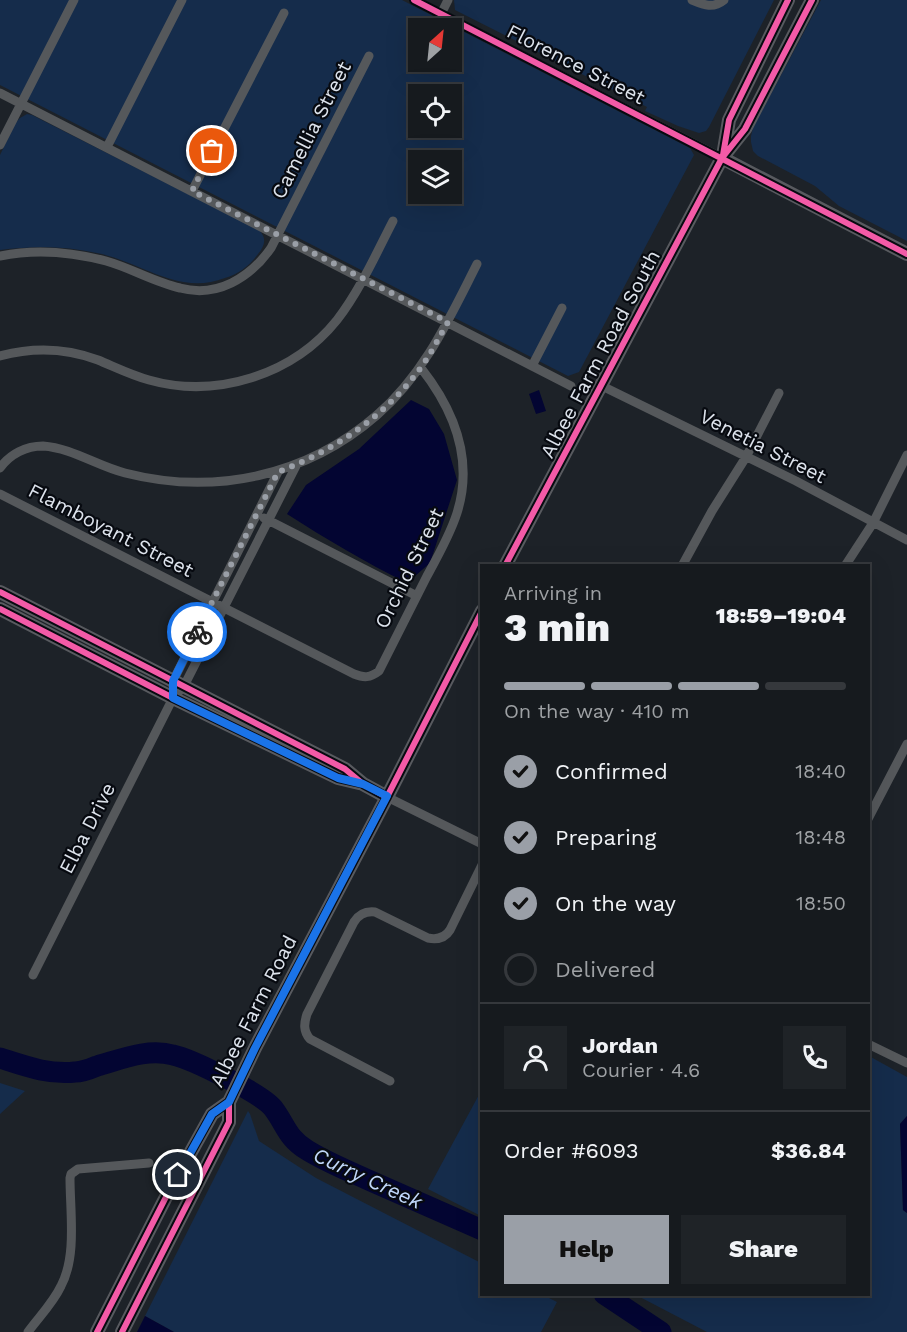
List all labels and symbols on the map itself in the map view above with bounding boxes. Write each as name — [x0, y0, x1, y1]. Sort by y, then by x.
north arrow — [408, 18, 462, 72]
street label: Florence Street — [503, 19, 650, 109]
street label: Camellia Street — [266, 57, 356, 203]
pin — [186, 125, 237, 176]
street label: Albee Farm Road South — [535, 246, 665, 462]
street label: Venetia Street — [696, 404, 831, 488]
street label: Flamboyant Street — [24, 478, 198, 582]
street label: Orchid Street — [369, 503, 449, 632]
courier — [167, 602, 227, 662]
street label: Elba Drive — [54, 779, 120, 877]
street label: Albee Farm Road — [204, 931, 302, 1091]
water label: Curry Creek — [309, 1142, 427, 1214]
pin — [152, 1149, 203, 1200]

